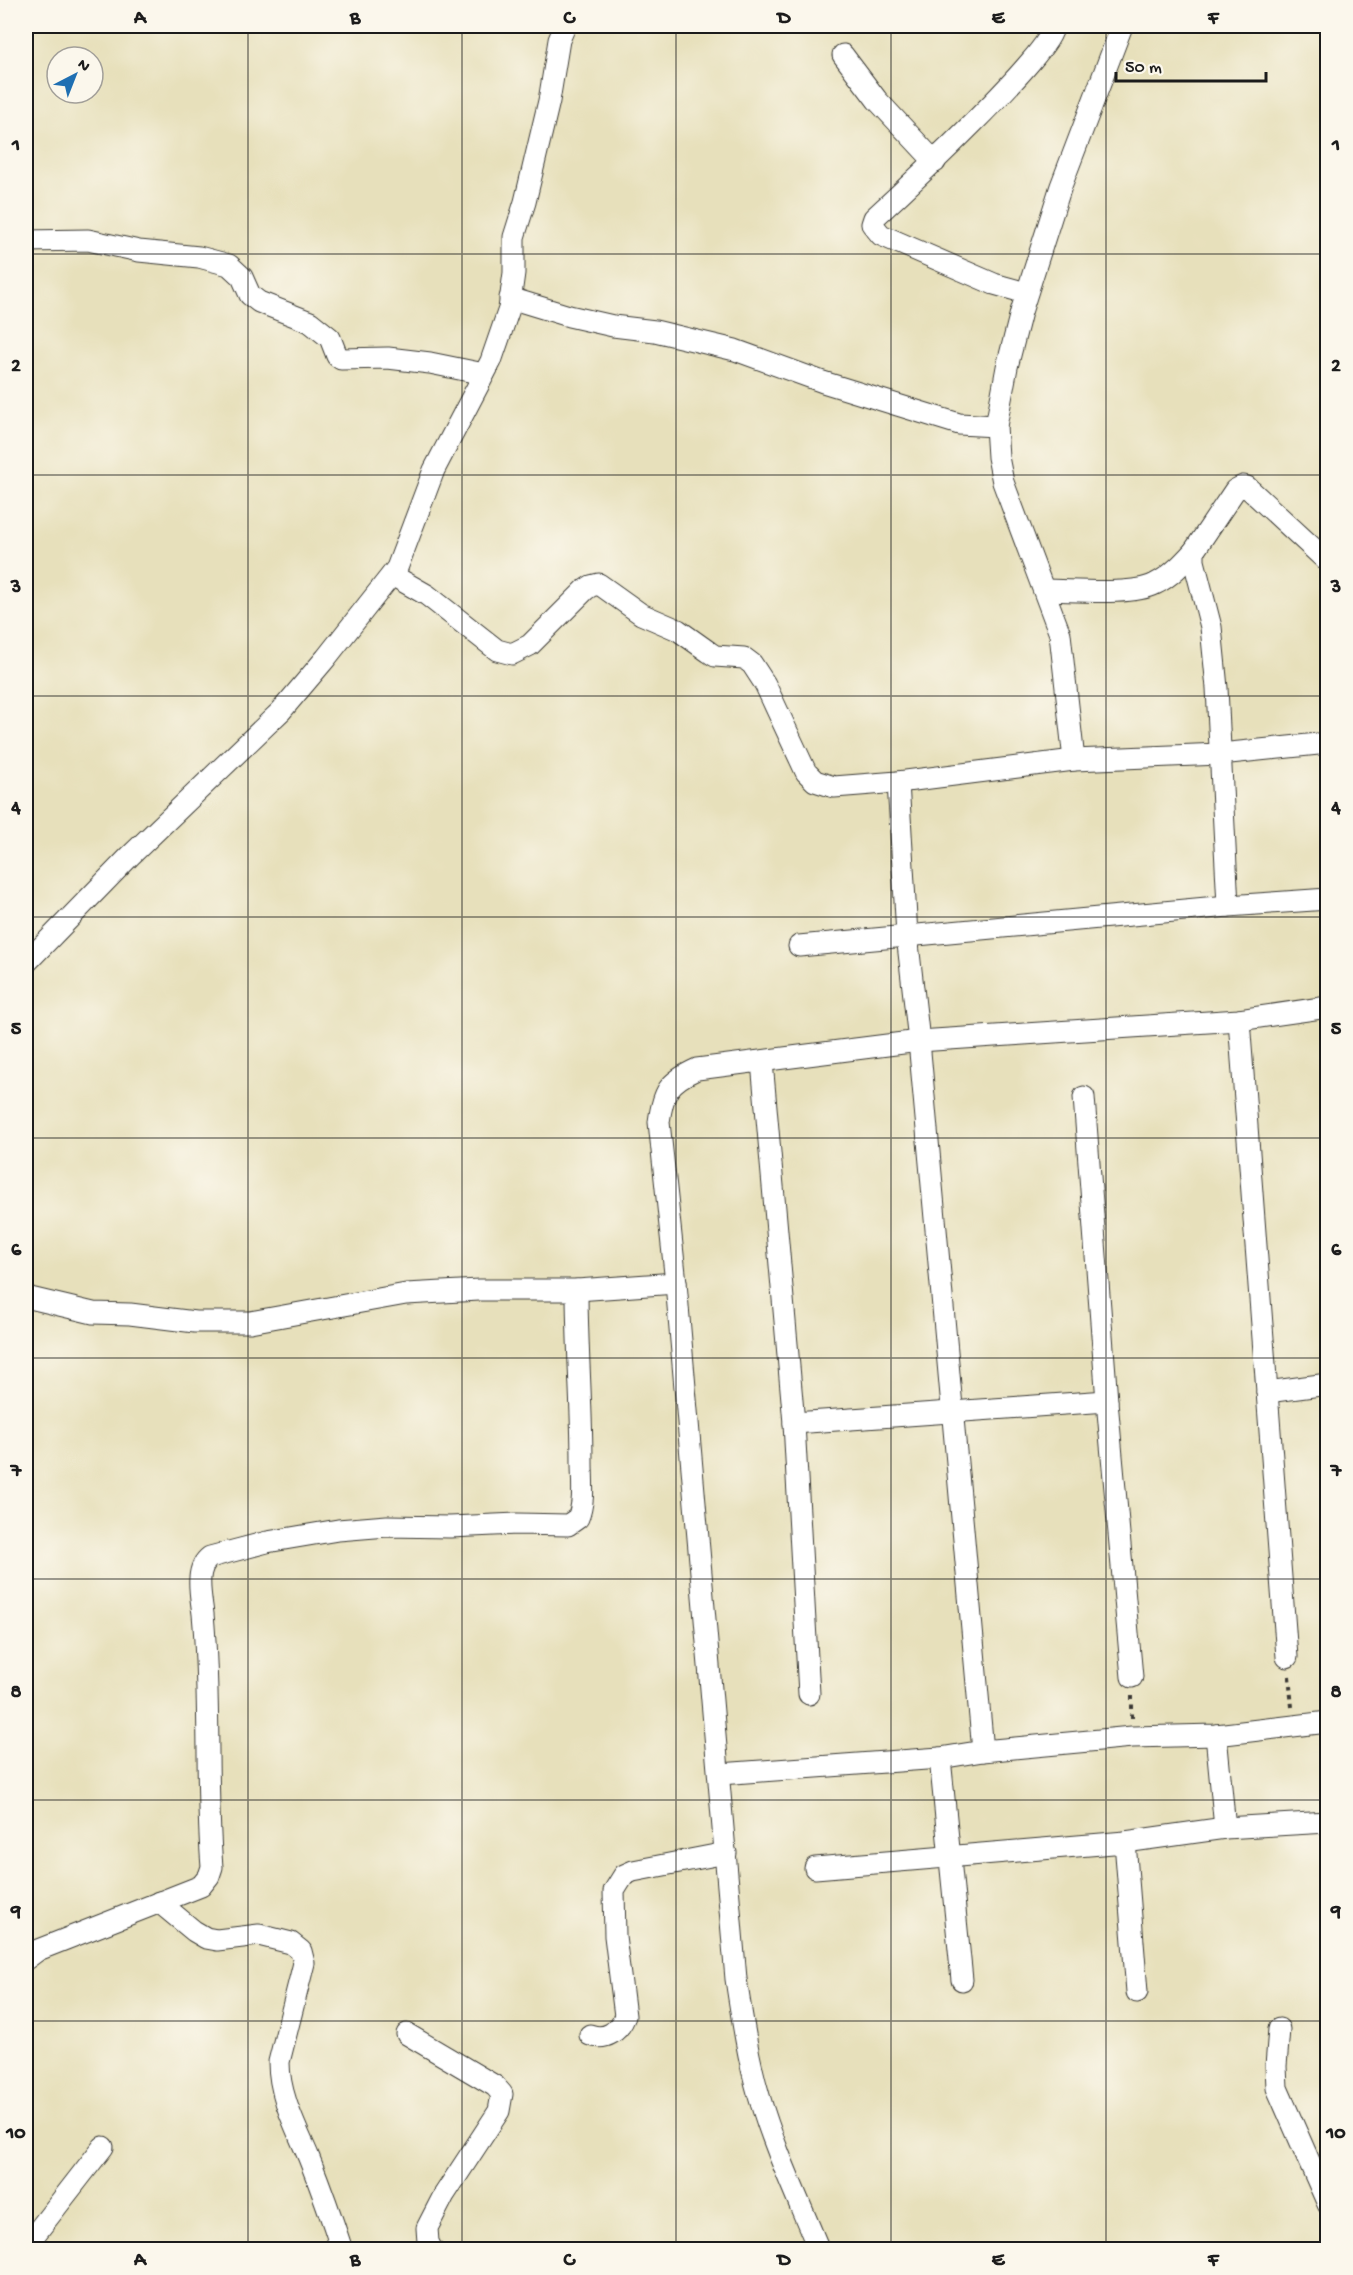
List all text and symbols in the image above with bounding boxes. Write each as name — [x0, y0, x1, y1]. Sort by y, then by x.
text: A — [133, 8, 148, 31]
text: B — [349, 8, 361, 31]
text: C — [563, 8, 577, 31]
text: D — [775, 8, 791, 31]
text: E — [992, 8, 1006, 31]
text: F — [1207, 8, 1220, 31]
north arrow — [45, 45, 105, 105]
scale bar — [1116, 45, 1266, 83]
text: N — [72, 56, 93, 77]
text: 50 m — [1125, 58, 1162, 79]
text: 1 — [11, 135, 20, 158]
text: 1 — [1331, 135, 1340, 158]
text: 2 — [11, 356, 21, 379]
text: 2 — [1331, 356, 1341, 379]
text: 3 — [10, 577, 21, 600]
text: 3 — [1330, 577, 1341, 600]
text: 4 — [10, 798, 21, 821]
text: 4 — [1330, 798, 1341, 821]
text: 5 — [11, 1019, 22, 1042]
text: 5 — [1331, 1019, 1342, 1042]
text: 6 — [11, 1240, 22, 1263]
text: 6 — [1331, 1240, 1342, 1263]
text: 7 — [10, 1461, 23, 1484]
text: 7 — [1330, 1461, 1343, 1484]
text: 8 — [11, 1682, 22, 1705]
text: 8 — [1331, 1682, 1342, 1705]
text: 9 — [10, 1902, 21, 1925]
text: 9 — [1330, 1902, 1341, 1925]
text: 10 — [5, 2123, 26, 2146]
text: 10 — [1325, 2123, 1346, 2146]
text: A — [133, 2250, 148, 2273]
text: B — [349, 2250, 361, 2273]
text: C — [563, 2250, 577, 2273]
text: D — [775, 2250, 791, 2273]
text: E — [992, 2250, 1006, 2273]
text: F — [1207, 2250, 1220, 2273]

